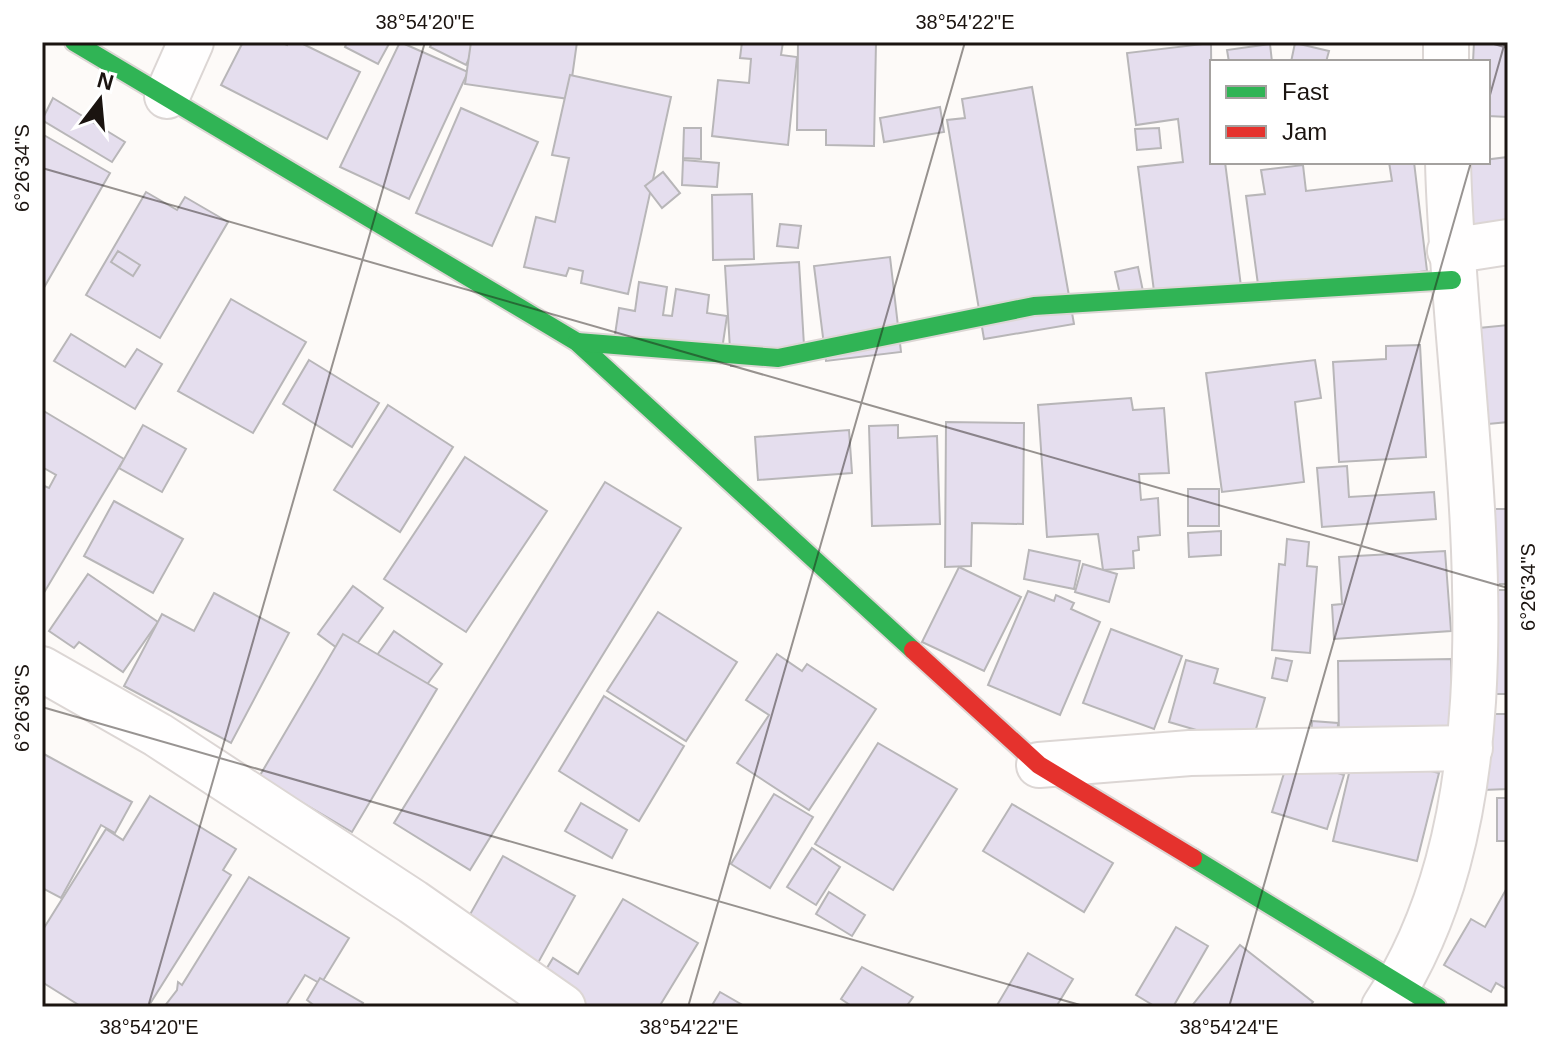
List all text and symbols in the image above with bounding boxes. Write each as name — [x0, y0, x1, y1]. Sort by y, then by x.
text: 38°54'20"E — [376, 11, 475, 33]
text: 38°54'22"E — [916, 11, 1015, 33]
north arrow — [60, 60, 140, 140]
legend — [1210, 60, 1490, 164]
text: N — [94, 67, 116, 95]
text: Fast — [1282, 78, 1329, 105]
text: Jam — [1282, 118, 1327, 145]
text: 6°26'34"S — [11, 124, 33, 212]
text: 6°26'34"S — [1517, 543, 1539, 631]
text: 6°26'36"S — [11, 664, 33, 752]
text: 38°54'20"E — [100, 1016, 199, 1038]
text: 38°54'22"E — [640, 1016, 739, 1038]
text: 38°54'24"E — [1180, 1016, 1279, 1038]

